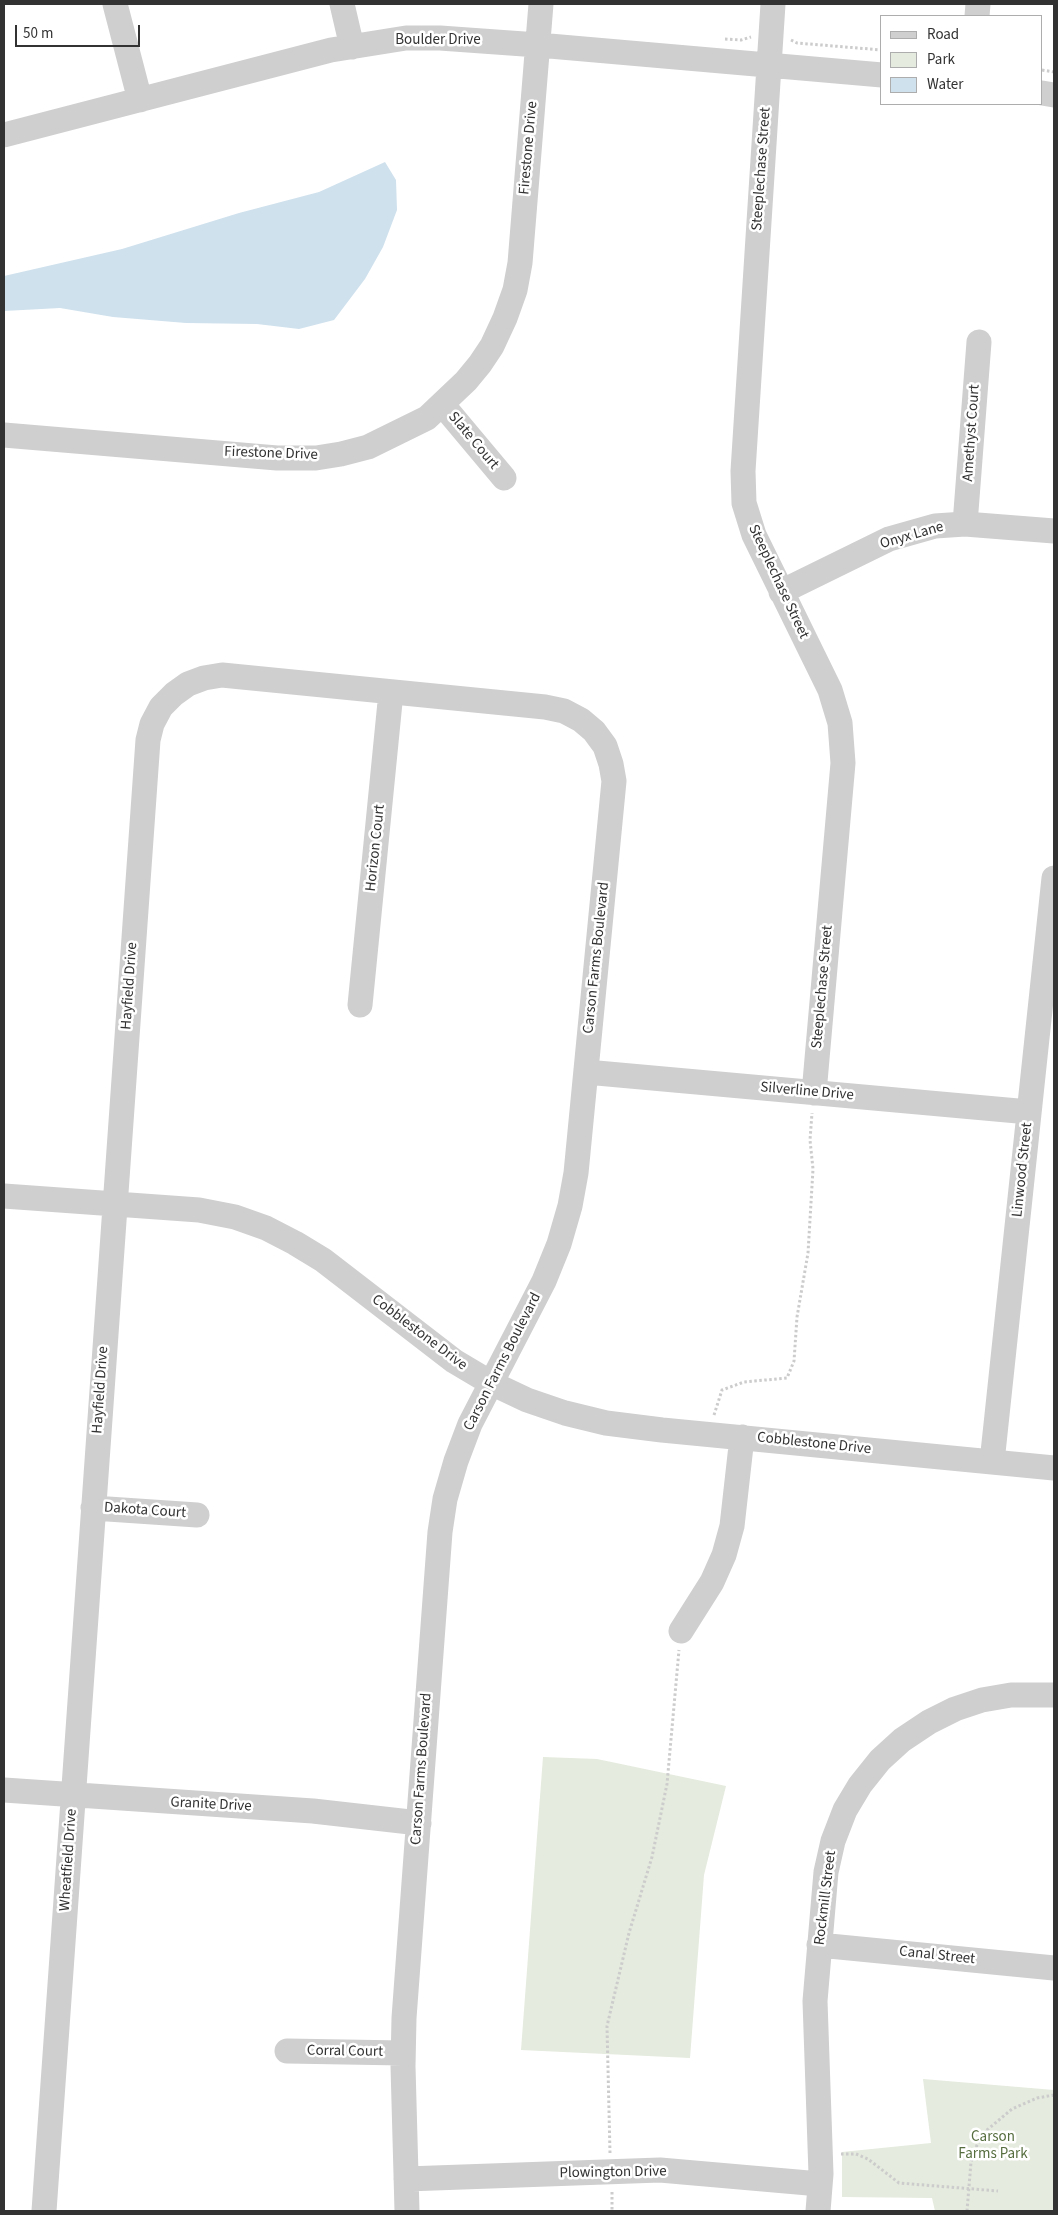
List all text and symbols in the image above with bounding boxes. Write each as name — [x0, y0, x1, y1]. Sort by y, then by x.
scale bar — [18, 15, 142, 47]
legend — [880, 15, 1043, 105]
text: 50 m — [23, 23, 53, 44]
text: Road — [927, 24, 959, 45]
street label: Boulder Drive — [395, 32, 481, 50]
text: Park — [927, 49, 955, 70]
text: Water — [927, 74, 963, 95]
street label: Firestone Drive — [516, 101, 542, 195]
street label: Steeplechase Street — [749, 107, 775, 231]
street label: Amethyst Court — [960, 384, 984, 482]
street label: Slate Court — [444, 409, 502, 473]
street label: Firestone Drive — [224, 443, 318, 465]
street label: Onyx Lane — [878, 518, 946, 554]
street label: Steeplechase Street — [744, 522, 812, 642]
street label: Horizon Court — [362, 804, 390, 892]
street label: Carson Farms Boulevard — [580, 881, 614, 1035]
street label: Steeplechase Street — [809, 925, 837, 1049]
street label: Hayfield Drive — [118, 942, 142, 1030]
street label: Silverline Drive — [759, 1079, 855, 1105]
street label: Linwood Street — [1009, 1122, 1037, 1218]
street label: Carson Farms Boulevard — [460, 1290, 546, 1434]
street label: Cobblestone Drive — [368, 1291, 470, 1375]
street label: Hayfield Drive — [89, 1346, 113, 1434]
street label: Cobblestone Drive — [756, 1429, 872, 1459]
street label: Dakota Court — [103, 1499, 187, 1523]
street label: Carson Farms Boulevard — [408, 1692, 436, 1846]
street label: Granite Drive — [170, 1794, 252, 1816]
street label: Wheatfield Drive — [56, 1808, 82, 1912]
street label: Rockmill Street — [811, 1850, 841, 1946]
street label: Canal Street — [898, 1943, 976, 1969]
street label: Corral Court — [307, 2042, 383, 2062]
park label: Carson Farms Park — [958, 2129, 1028, 2164]
street label: Plowington Drive — [559, 2163, 667, 2183]

